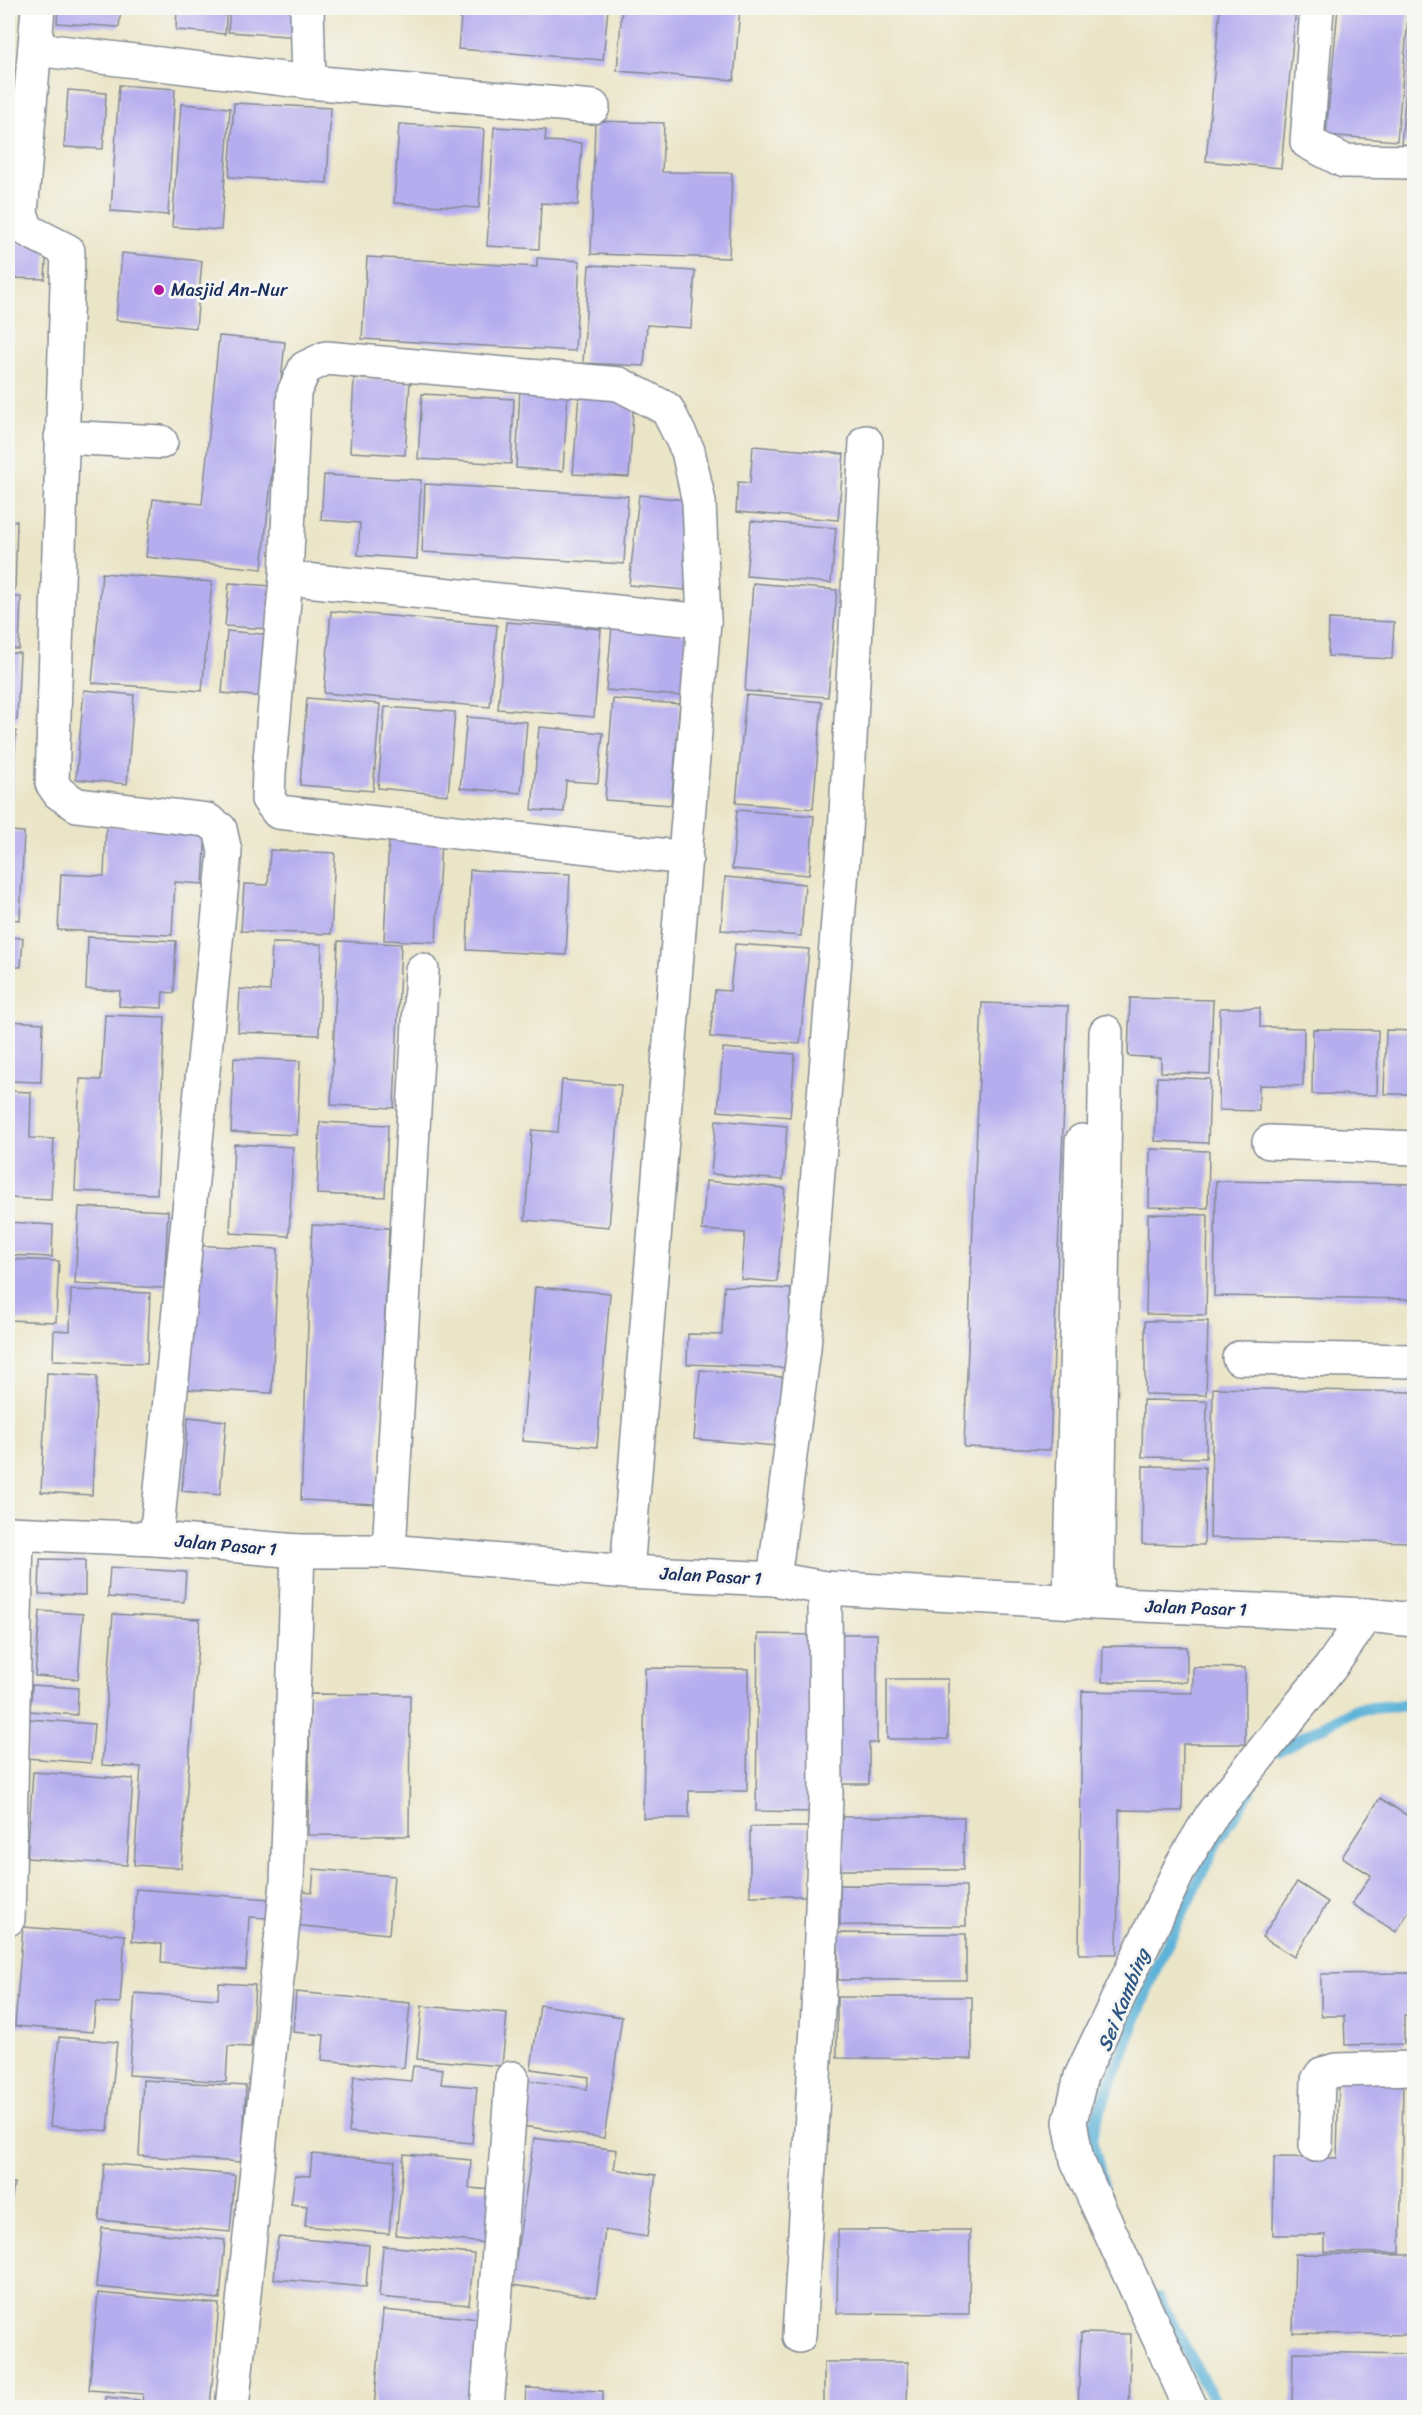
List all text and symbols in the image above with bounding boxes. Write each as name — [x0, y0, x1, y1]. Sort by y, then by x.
place label: Masjid An-Nur — [171, 274, 289, 306]
marker: Masjid An-Nur — [152, 283, 166, 297]
street label: Jalan Pasar 1 — [173, 1525, 278, 1565]
street label: Jalan Pasar 1 — [658, 1557, 763, 1595]
street label: Jalan Pasar 1 — [1144, 1590, 1248, 1626]
water label: Sei Kambing — [1087, 1942, 1161, 2057]

